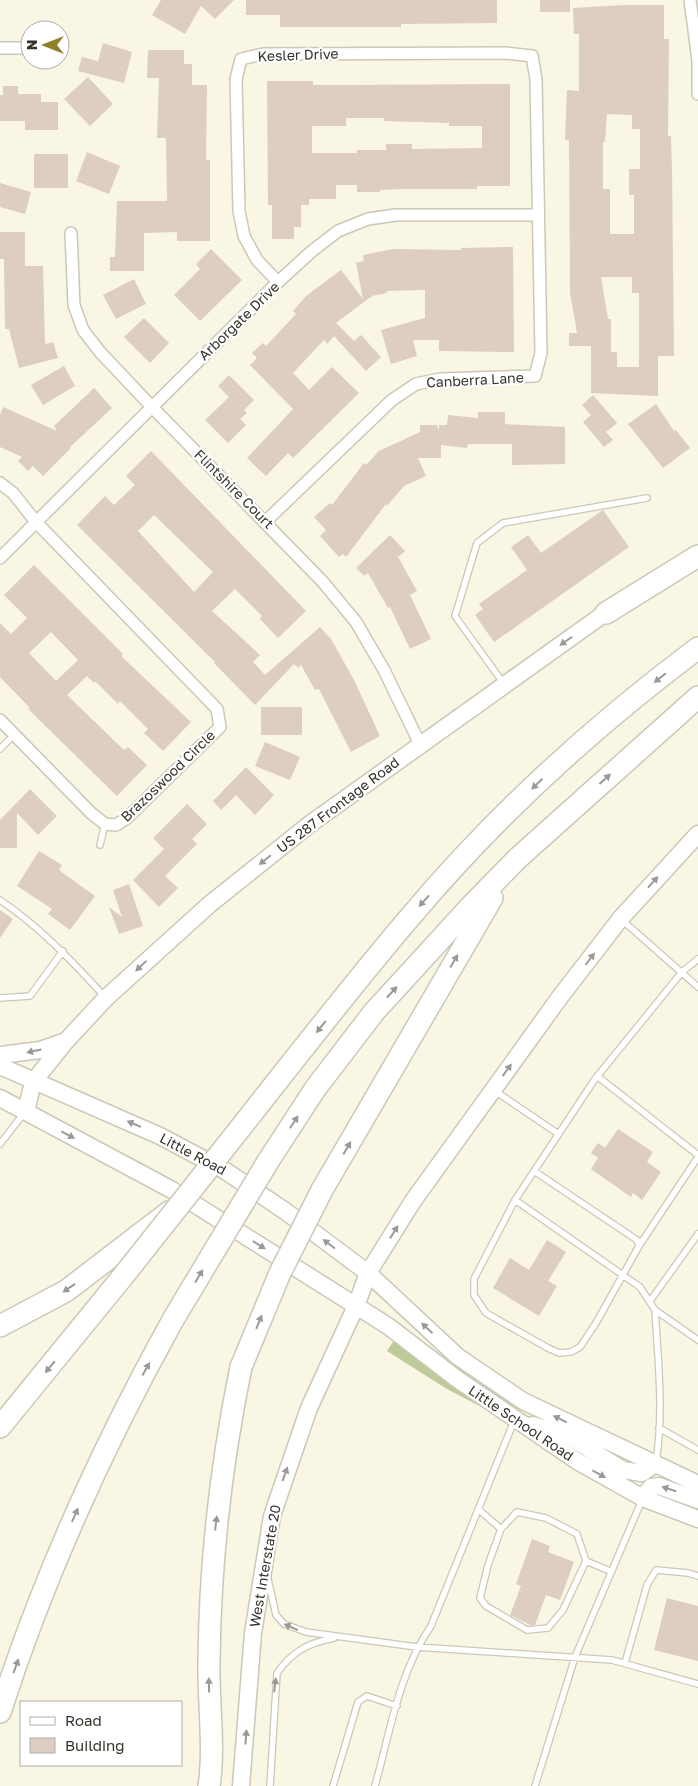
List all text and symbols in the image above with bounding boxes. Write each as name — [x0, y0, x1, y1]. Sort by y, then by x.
north arrow — [20, 20, 70, 70]
text: N — [23, 40, 40, 50]
street label: Kesler Drive — [257, 45, 339, 64]
street label: Arborgate Drive — [195, 278, 282, 363]
street label: Canberra Lane — [426, 368, 524, 391]
street label: Flintshire Court — [191, 445, 278, 532]
one-way arrow — [559, 636, 573, 646]
one-way arrow — [654, 673, 667, 684]
street label: Brazoswood Circle — [117, 726, 218, 825]
street label: US 287 Frontage Road — [273, 753, 402, 856]
one-way arrow — [599, 773, 612, 784]
one-way arrow — [531, 778, 543, 790]
one-way arrow — [259, 855, 272, 866]
one-way arrow — [647, 877, 659, 889]
one-way arrow — [418, 894, 430, 906]
one-way arrow — [585, 952, 595, 966]
one-way arrow — [449, 955, 458, 968]
one-way arrow — [135, 960, 148, 971]
one-way arrow — [386, 987, 398, 999]
one-way arrow — [316, 1020, 327, 1033]
one-way arrow — [26, 1047, 41, 1055]
one-way arrow — [502, 1063, 512, 1077]
one-way arrow — [289, 1115, 299, 1129]
one-way arrow — [127, 1120, 141, 1128]
street label: Little Road — [157, 1129, 229, 1178]
one-way arrow — [61, 1131, 75, 1140]
one-way arrow — [342, 1141, 351, 1154]
one-way arrow — [389, 1226, 398, 1239]
one-way arrow — [322, 1239, 336, 1249]
one-way arrow — [252, 1240, 265, 1250]
one-way arrow — [194, 1270, 203, 1283]
one-way arrow — [62, 1283, 76, 1293]
one-way arrow — [255, 1314, 263, 1329]
one-way arrow — [421, 1322, 433, 1334]
one-way arrow — [44, 1360, 55, 1373]
one-way arrow — [141, 1362, 150, 1375]
street label: Little School Road — [466, 1381, 577, 1464]
one-way arrow — [553, 1415, 567, 1423]
one-way arrow — [281, 1466, 289, 1481]
one-way arrow — [592, 1470, 607, 1478]
one-way arrow — [661, 1485, 676, 1492]
street label: West Interstate 20 — [245, 1503, 284, 1629]
one-way arrow — [71, 1508, 79, 1522]
one-way arrow — [212, 1514, 220, 1530]
one-way arrow — [284, 1622, 298, 1630]
one-way arrow — [12, 1658, 20, 1673]
one-way arrow — [205, 1677, 213, 1693]
one-way arrow — [271, 1677, 279, 1693]
legend — [20, 1701, 182, 1766]
text: Road — [65, 1711, 102, 1729]
one-way arrow — [242, 1729, 250, 1745]
text: Building — [65, 1736, 125, 1754]

